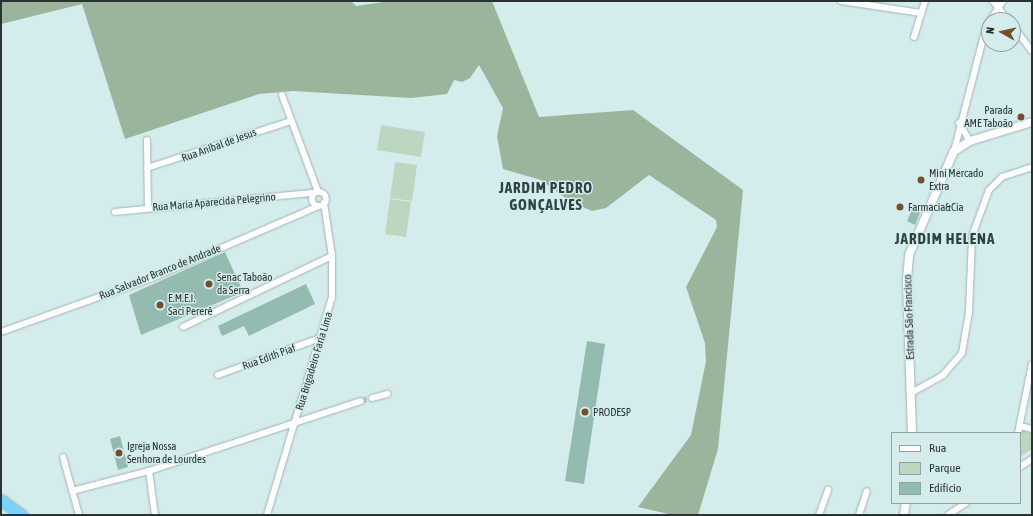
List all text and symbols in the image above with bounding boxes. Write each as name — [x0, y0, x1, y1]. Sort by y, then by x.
north arrow — [981, 12, 1021, 52]
text: N — [984, 26, 997, 35]
place label: Parada AME Taboão — [964, 104, 1013, 130]
marker: Parada AME Taboão — [1016, 112, 1026, 122]
street label: Rua Aníbal de Jesus — [180, 125, 258, 165]
place label: Mini Mercado Extra — [929, 167, 983, 193]
marker: Mini Mercado Extra — [916, 175, 926, 185]
district label: JARDIM PEDRO GONÇALVES — [499, 178, 593, 213]
street label: Rua Maria Aparecida Pelegrino — [152, 190, 276, 214]
place label: Farmacia&Cia — [908, 200, 964, 214]
marker: Farmacia&Cia — [895, 202, 905, 212]
district label: JARDIM HELENA — [895, 230, 995, 248]
street label: Rua Salvador Branco de Andrade — [97, 242, 223, 302]
place label: Senac Taboão da Serra — [217, 271, 272, 297]
street label: Estrada São Francisco — [901, 274, 917, 360]
marker: Senac Taboão da Serra — [204, 279, 214, 289]
place label: E.M.E.I. Saci Pererê — [168, 292, 213, 318]
marker: E.M.E.I. Saci Pererê — [155, 300, 165, 310]
street label: Rua Brigadeiro Faria Lima — [293, 310, 335, 412]
street label: Rua Edith Piaf — [241, 341, 297, 373]
place label: PRODESP — [593, 405, 631, 419]
marker: PRODESP — [580, 407, 590, 417]
legend — [891, 432, 1021, 504]
place label: Igreja Nossa Senhora de Lourdes — [127, 440, 206, 466]
text: Rua — [929, 441, 946, 455]
marker: Igreja Nossa Senhora de Lourdes — [114, 448, 124, 458]
text: Parque — [929, 461, 961, 475]
text: Edifício — [929, 481, 961, 495]

